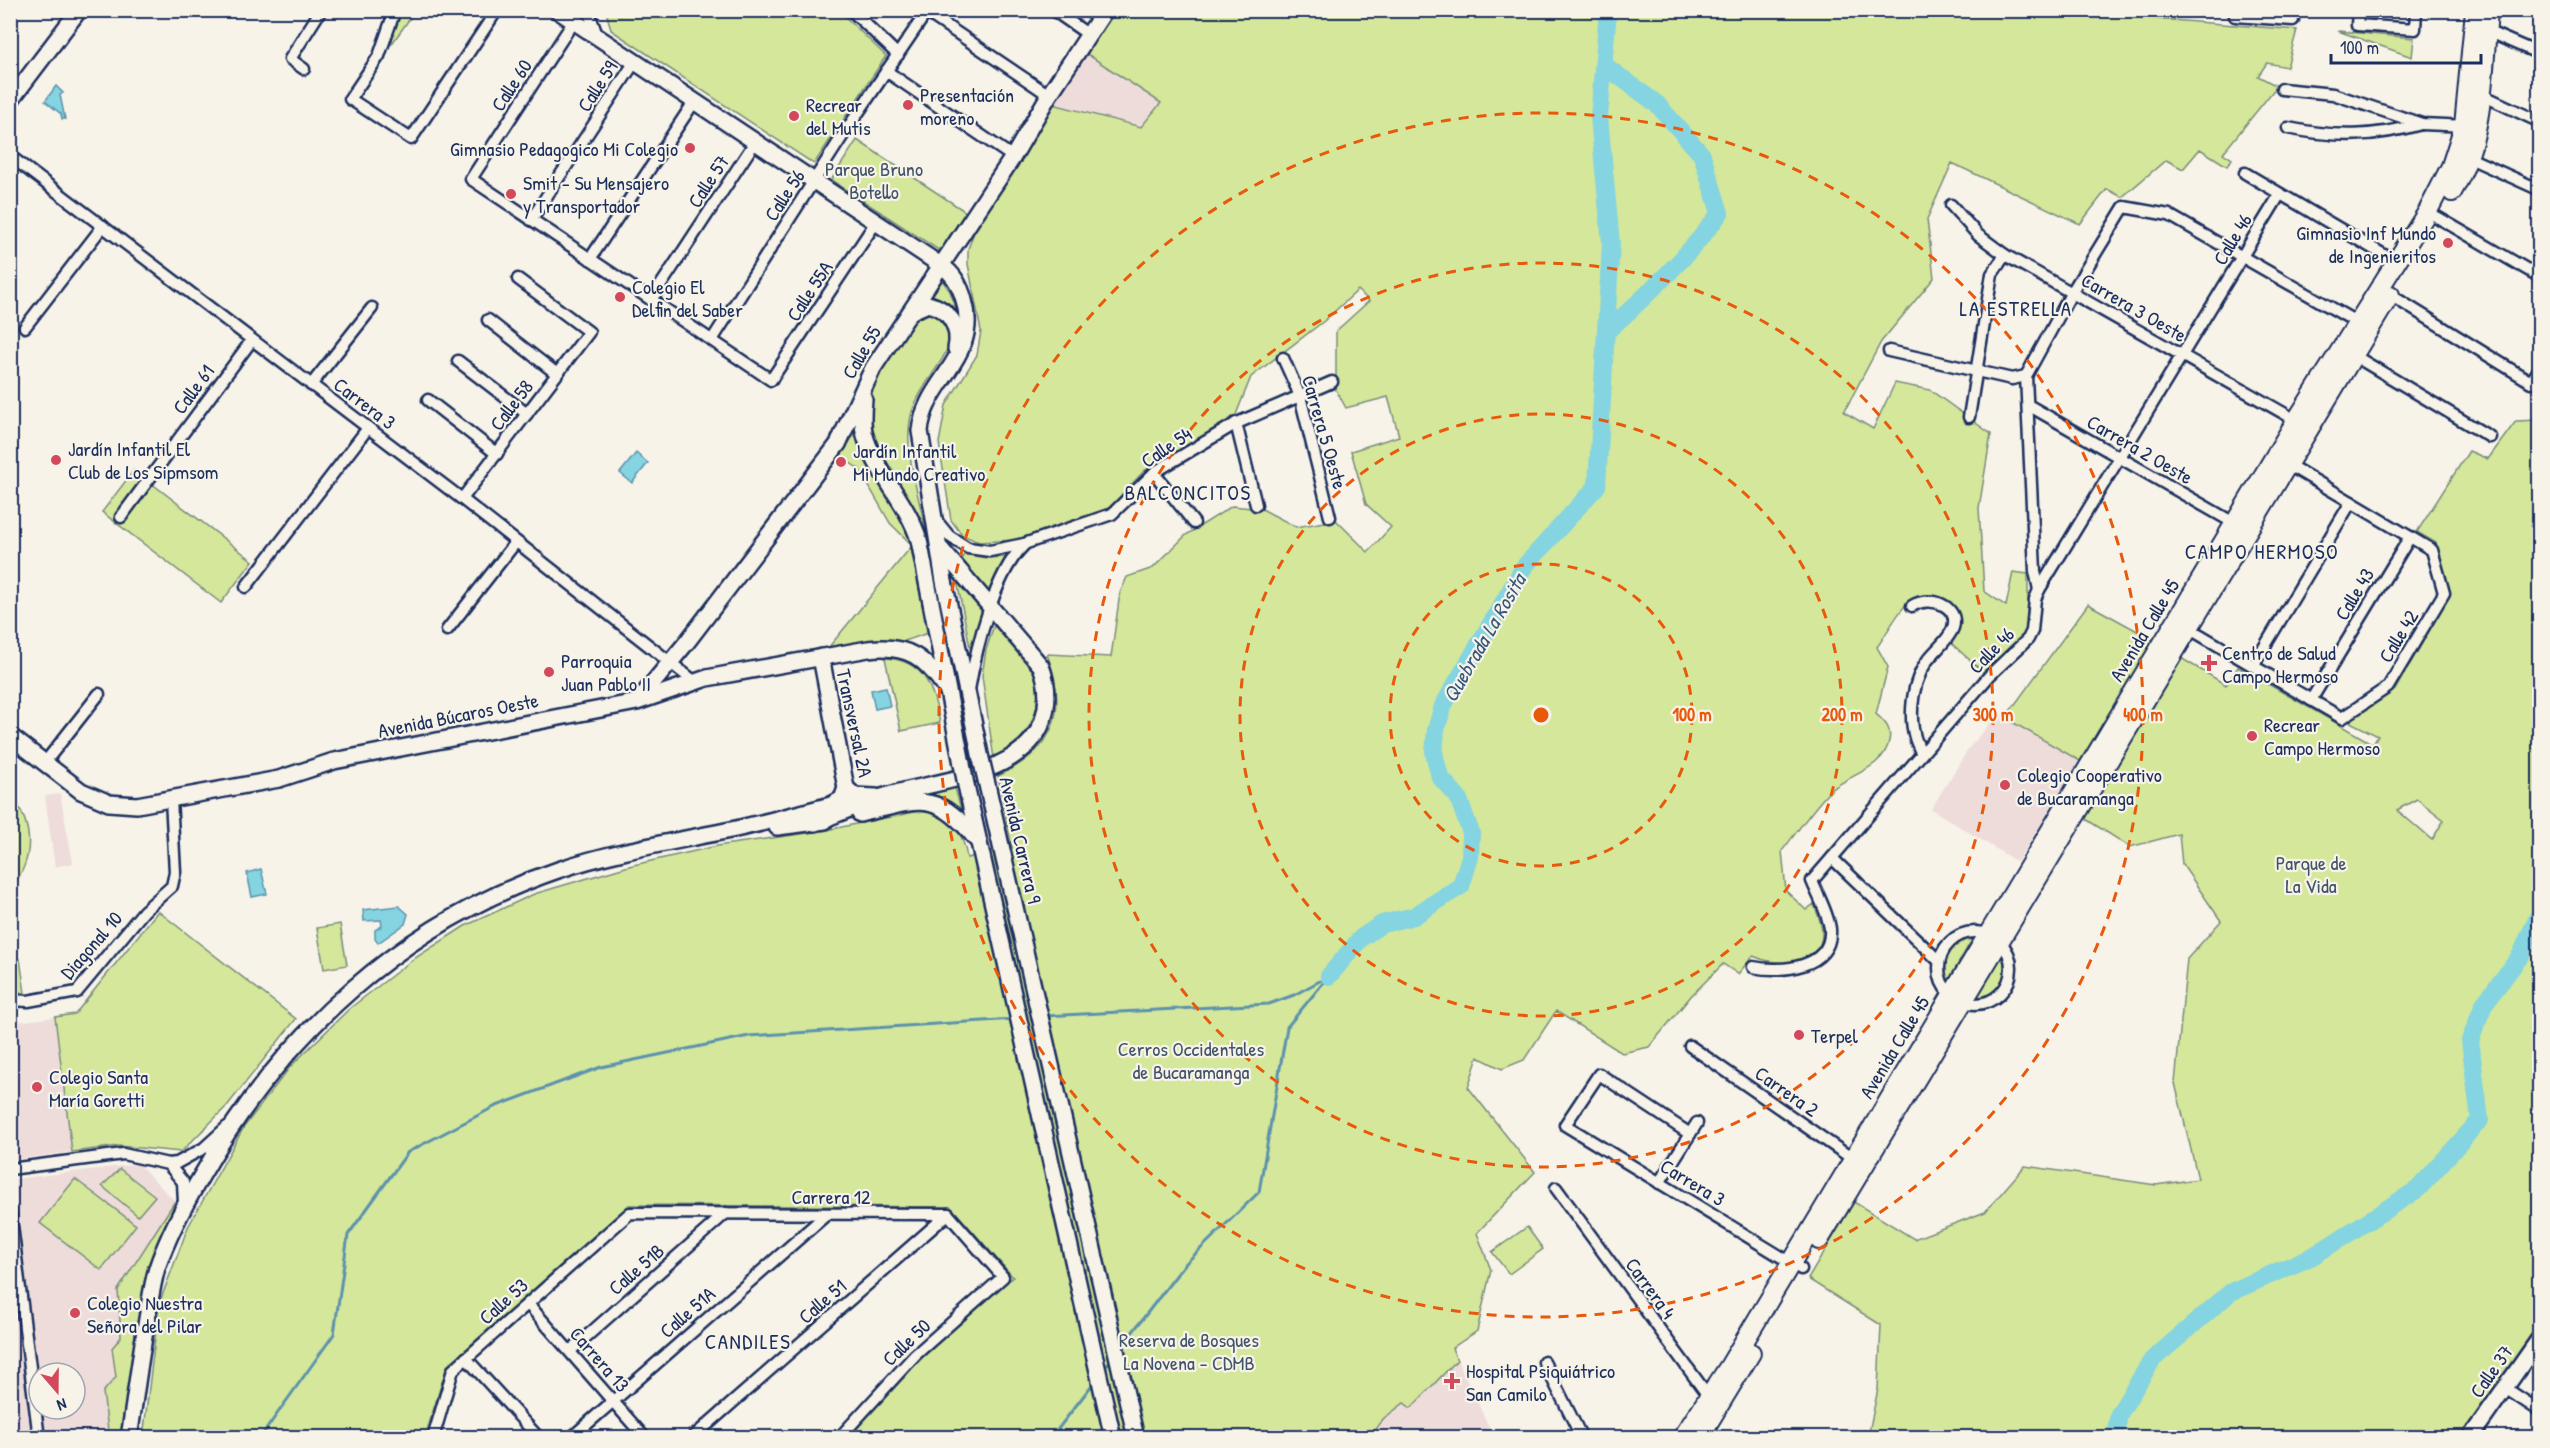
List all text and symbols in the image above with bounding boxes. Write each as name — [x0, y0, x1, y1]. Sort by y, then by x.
scale bar — [2331, 27, 2481, 65]
text: 100 m — [2340, 35, 2379, 60]
street label: Calle 60 — [484, 54, 538, 116]
street label: Calle 59 — [570, 55, 624, 117]
place label: Presentación moreno — [920, 81, 1014, 131]
place label: Recrear del Mutis — [806, 91, 871, 141]
marker: Presentación moreno — [901, 98, 915, 112]
marker: Recrear del Mutis — [787, 109, 801, 123]
place label: Gimnasio Pedagogico Mi Colegio — [450, 135, 678, 162]
marker: Gimnasio Pedagogico Mi Colegio — [683, 141, 697, 155]
street label: Calle 57 — [681, 149, 735, 213]
park label: Parque Bruno Botello — [825, 155, 923, 205]
street label: Calle 56 — [757, 164, 811, 226]
place label: Smit - Su Mensajero y Transportador — [523, 169, 669, 219]
marker: Smit - Su Mensajero y Transportador — [504, 187, 518, 201]
street label: Calle 46 — [2206, 208, 2258, 270]
place label: Gimnasio Inf Mundo de Ingenieritos — [2296, 219, 2436, 269]
marker: Gimnasio Inf Mundo de Ingenieritos — [2441, 236, 2455, 250]
street label: Calle 55A — [780, 255, 839, 326]
street label: Carrera 3 Oeste — [2076, 266, 2192, 348]
place label: Colegio El Delfin del Saber — [632, 273, 743, 323]
marker: Colegio El Delfin del Saber — [613, 290, 627, 304]
district label: LA ESTRELLA — [1960, 294, 2072, 323]
street label: Calle 55 — [835, 320, 887, 383]
street label: Calle 61 — [166, 359, 220, 419]
street label: Carrera 3 — [328, 371, 402, 435]
street label: Carrera 5 Oeste — [1296, 372, 1354, 492]
street label: Calle 58 — [483, 374, 539, 436]
street label: Carrera 2 Oeste — [2082, 408, 2198, 490]
street label: Calle 54 — [1135, 420, 1197, 474]
place label: Jardín Infantil El Club de Los Sipmsom — [68, 435, 218, 485]
place label: Jardín Infantil Mi Mundo Creativo — [853, 437, 985, 487]
marker: Jardín Infantil El Club de Los Sipmsom — [49, 453, 63, 467]
marker: Jardín Infantil Mi Mundo Creativo — [834, 455, 848, 469]
district label: BALCONCITOS — [1124, 478, 1252, 507]
district label: CAMPO HERMOSO — [2185, 537, 2339, 566]
street label: Calle 43 — [2328, 563, 2380, 625]
water label: Quebrada La Rosita — [1435, 566, 1534, 708]
street label: Avenida Calle 45 — [2103, 573, 2186, 686]
street label: Calle 42 — [2372, 604, 2425, 667]
street label: Calle 46 — [1962, 621, 2020, 679]
place label: Centro de Salud Campo Hermoso — [2222, 639, 2338, 689]
place label: Parroquia Juan Pablo II — [561, 647, 651, 697]
marker: Centro de Salud Campo Hermoso — [2200, 654, 2218, 672]
marker: Parroquia Juan Pablo II — [542, 665, 556, 679]
street label: Transversal 2A — [830, 666, 880, 780]
street label: Avenida Búcaros Oeste — [375, 686, 541, 744]
text: 100 m — [1672, 702, 1712, 727]
text: 200 m — [1822, 702, 1862, 727]
text: 300 m — [1973, 702, 2013, 727]
text: 400 m — [2123, 702, 2163, 727]
centre of rings — [1531, 705, 1551, 725]
place label: Recrear Campo Hermoso — [2264, 711, 2380, 761]
marker: Recrear Campo Hermoso — [2245, 729, 2259, 743]
place label: Colegio Cooperativo de Bucaramanga — [2017, 761, 2162, 811]
street label: Avenida Carrera 9 — [993, 774, 1049, 906]
marker: Colegio Cooperativo de Bucaramanga — [1998, 778, 2012, 792]
park label: Parque de La Vida — [2276, 849, 2346, 899]
street label: Diagonal 10 — [54, 905, 128, 985]
street label: Avenida Calle 45 — [1853, 990, 1936, 1103]
place label: Terpel — [1811, 1022, 1859, 1049]
marker: Terpel — [1792, 1028, 1806, 1042]
park label: Cerros Occidentales de Bucaramanga — [1118, 1035, 1264, 1085]
street label: Carrera 2 — [1750, 1059, 1825, 1123]
place label: Colegio Santa María Goretti — [49, 1063, 148, 1113]
marker: Colegio Santa María Goretti — [30, 1080, 44, 1094]
street label: Carrera 3 — [1656, 1152, 1731, 1212]
street label: Carrera 12 — [792, 1183, 871, 1210]
street label: Calle 51B — [602, 1237, 670, 1301]
street label: Carrera 4 — [1620, 1252, 1682, 1324]
street label: Calle 53 — [473, 1272, 533, 1330]
street label: Calle 51 — [792, 1273, 852, 1329]
street label: Calle 51A — [653, 1280, 721, 1344]
place label: Colegio Nuestra Señora del Pilar — [87, 1289, 202, 1339]
marker: Colegio Nuestra Señora del Pilar — [68, 1306, 82, 1320]
street label: Calle 50 — [876, 1312, 936, 1372]
street label: Carrera 13 — [564, 1321, 636, 1398]
park label: Reserva de Bosques La Novena - CDMB — [1119, 1326, 1259, 1376]
district label: CANDILES — [705, 1327, 791, 1356]
street label: Calle 37 — [2463, 1339, 2519, 1403]
place label: Hospital Psiquiátrico San Camilo — [1466, 1357, 1615, 1407]
north arrow — [27, 1361, 87, 1421]
marker: Hospital Psiquiátrico San Camilo — [1443, 1372, 1461, 1390]
text: N — [54, 1393, 70, 1417]

